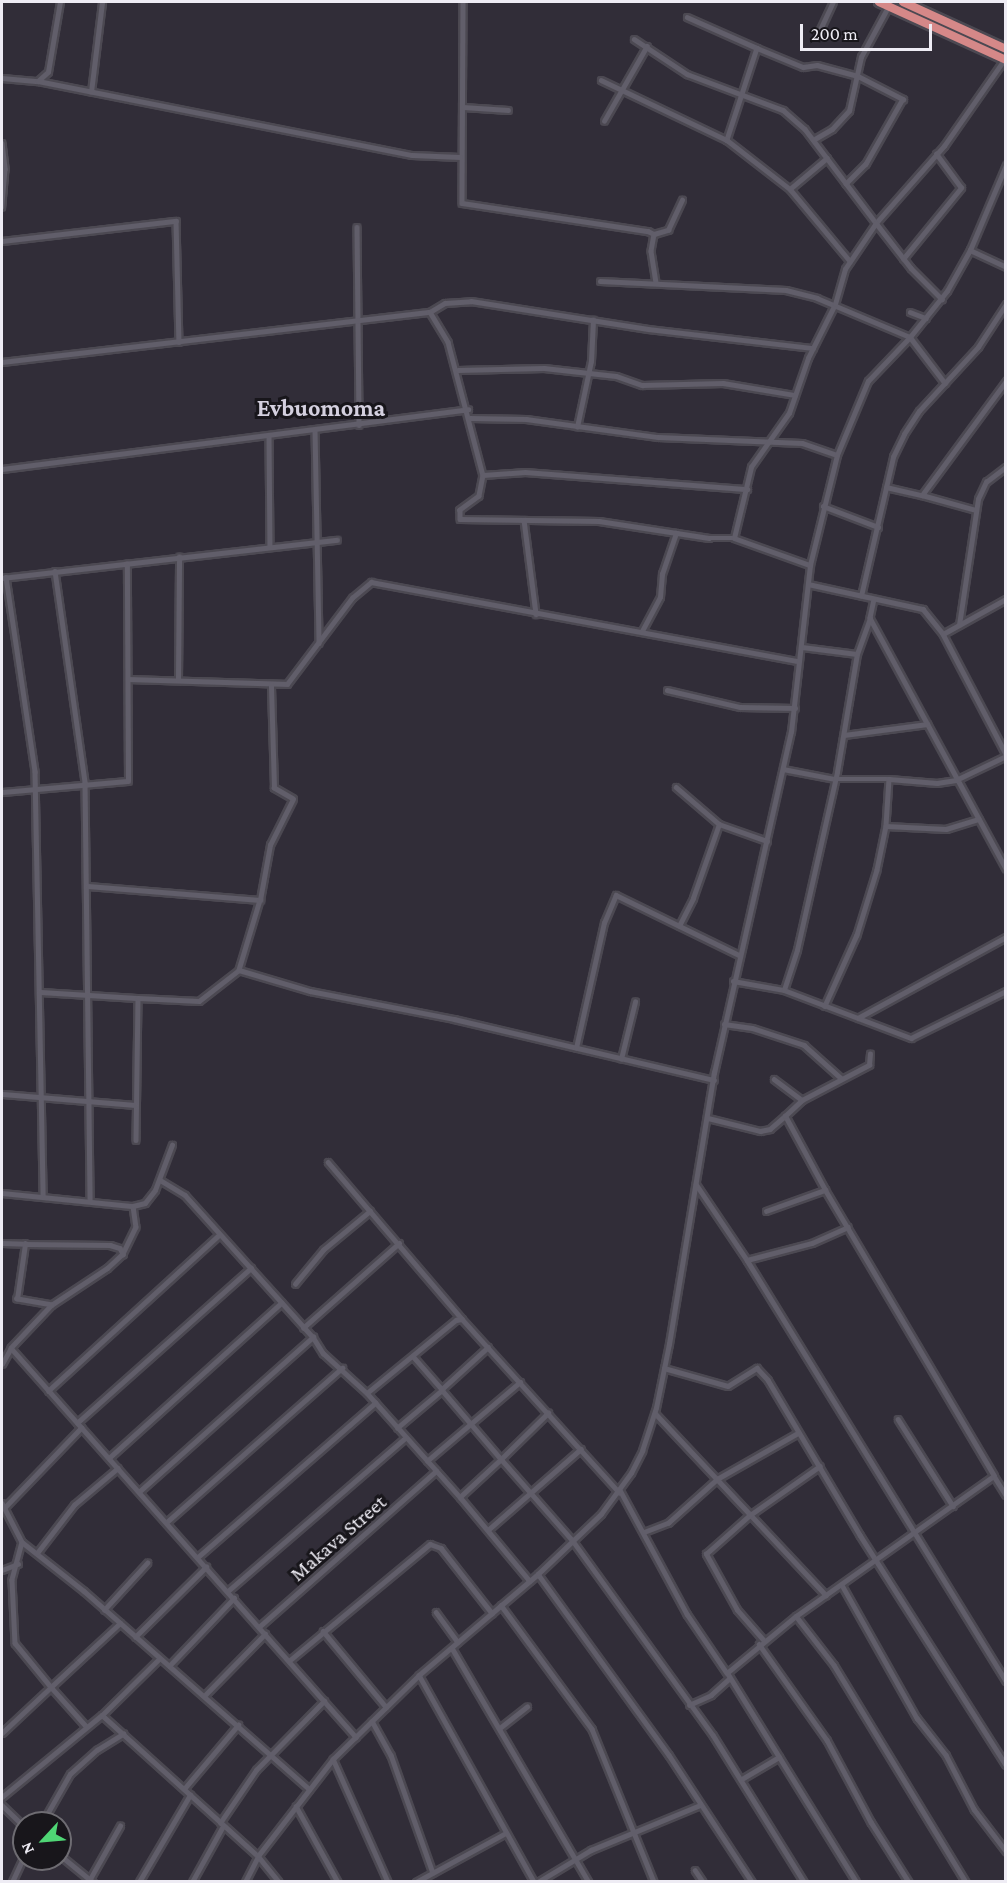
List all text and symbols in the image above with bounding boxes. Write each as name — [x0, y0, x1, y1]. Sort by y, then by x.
scale bar — [803, 12, 935, 50]
text: 200 m — [811, 24, 858, 44]
district label: Evbuomoma — [257, 394, 385, 422]
street label: Makava Street — [285, 1489, 391, 1587]
north arrow — [12, 1811, 72, 1871]
text: N — [17, 1840, 37, 1857]

